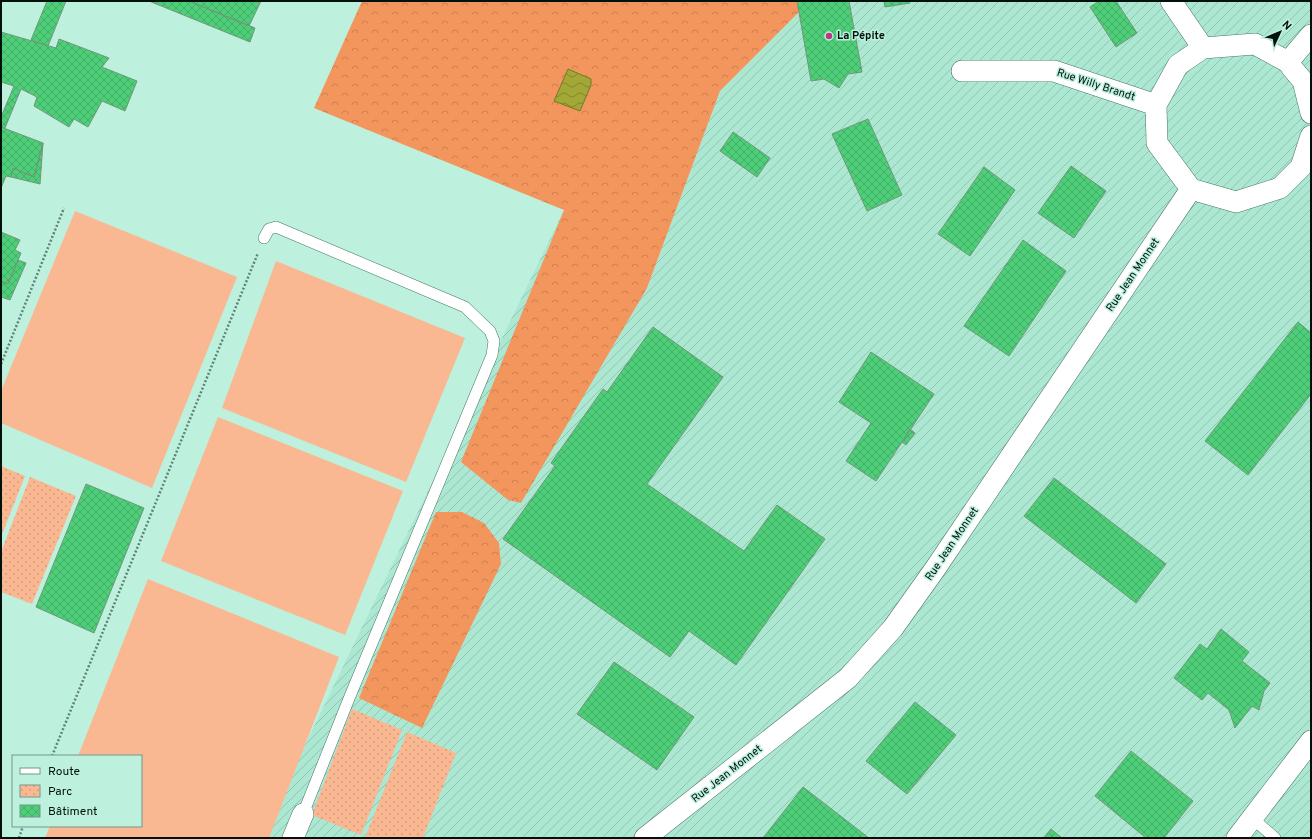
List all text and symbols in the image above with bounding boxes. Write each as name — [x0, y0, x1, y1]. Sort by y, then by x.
north arrow — [1260, 12, 1300, 52]
text: N — [1279, 18, 1294, 33]
place label: La Pépite — [837, 29, 885, 43]
marker: La Pépite — [824, 31, 834, 41]
street label: Rue Willy Brandt — [1055, 66, 1137, 104]
street label: Rue Jean Monnet — [1103, 235, 1163, 315]
street label: Rue Jean Monnet — [922, 504, 982, 584]
street label: Rue Jean Monnet — [689, 742, 765, 806]
legend — [12, 755, 142, 827]
text: Route — [48, 764, 80, 780]
text: Parc — [48, 784, 72, 800]
text: Bâtiment — [48, 804, 98, 820]

